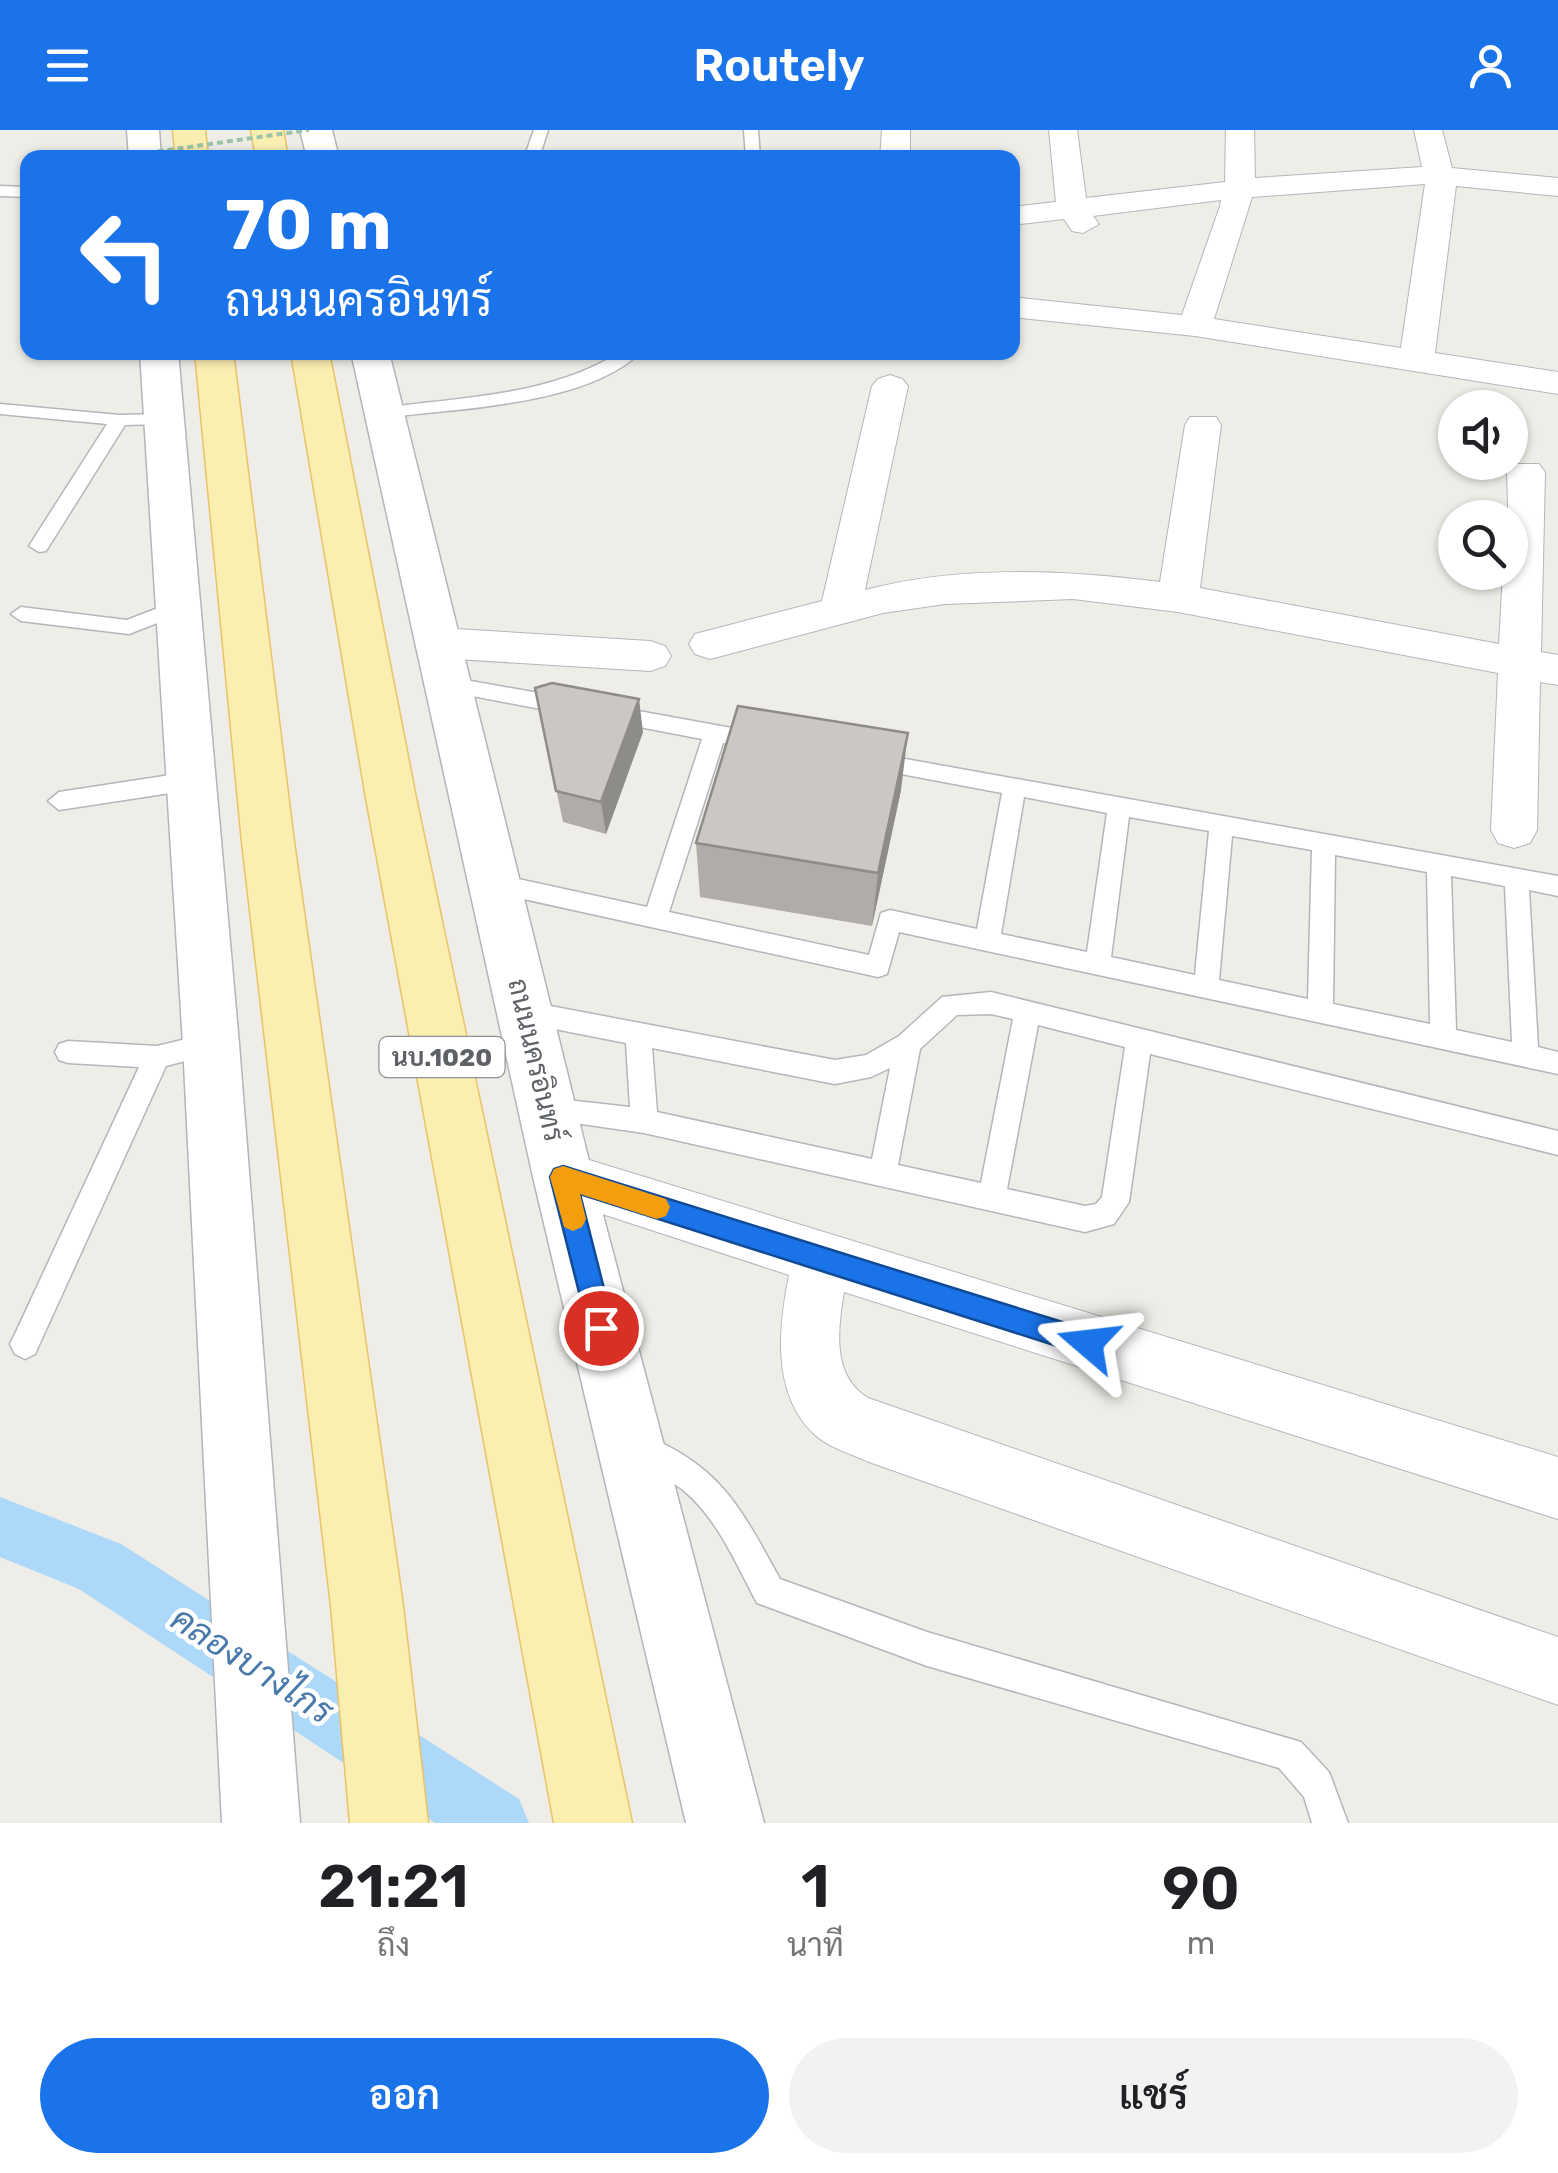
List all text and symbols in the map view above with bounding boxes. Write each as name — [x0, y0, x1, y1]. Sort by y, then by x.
icon: menu — [40, 38, 95, 93]
icon: person — [1463, 38, 1518, 93]
text: Routely — [693, 39, 865, 92]
text: 70 m — [225, 184, 392, 267]
icon: left — [60, 190, 190, 320]
text: ถนนนครอินทร์ — [225, 274, 492, 327]
map controls — [1438, 390, 1528, 590]
button: sound — [1438, 390, 1528, 480]
button: search — [1438, 500, 1528, 590]
street label: ถนนนครอินทร์ — [501, 975, 574, 1145]
road number: นบ.1020 — [380, 1037, 504, 1077]
pin — [559, 1286, 644, 1371]
position arrow — [1036, 1291, 1140, 1395]
icon: arrive — [574, 1301, 629, 1356]
water label: คลองบางไกร — [163, 1596, 343, 1733]
text: 21:21 — [318, 1851, 469, 1922]
text: 1 — [801, 1851, 830, 1922]
text: 90 — [1162, 1853, 1240, 1924]
text: m — [1187, 1924, 1215, 1962]
text: ถึง — [377, 1926, 410, 1964]
text: นาที — [787, 1926, 844, 1964]
button: ออก — [40, 2038, 769, 2153]
button: แชร์ — [789, 2038, 1518, 2153]

